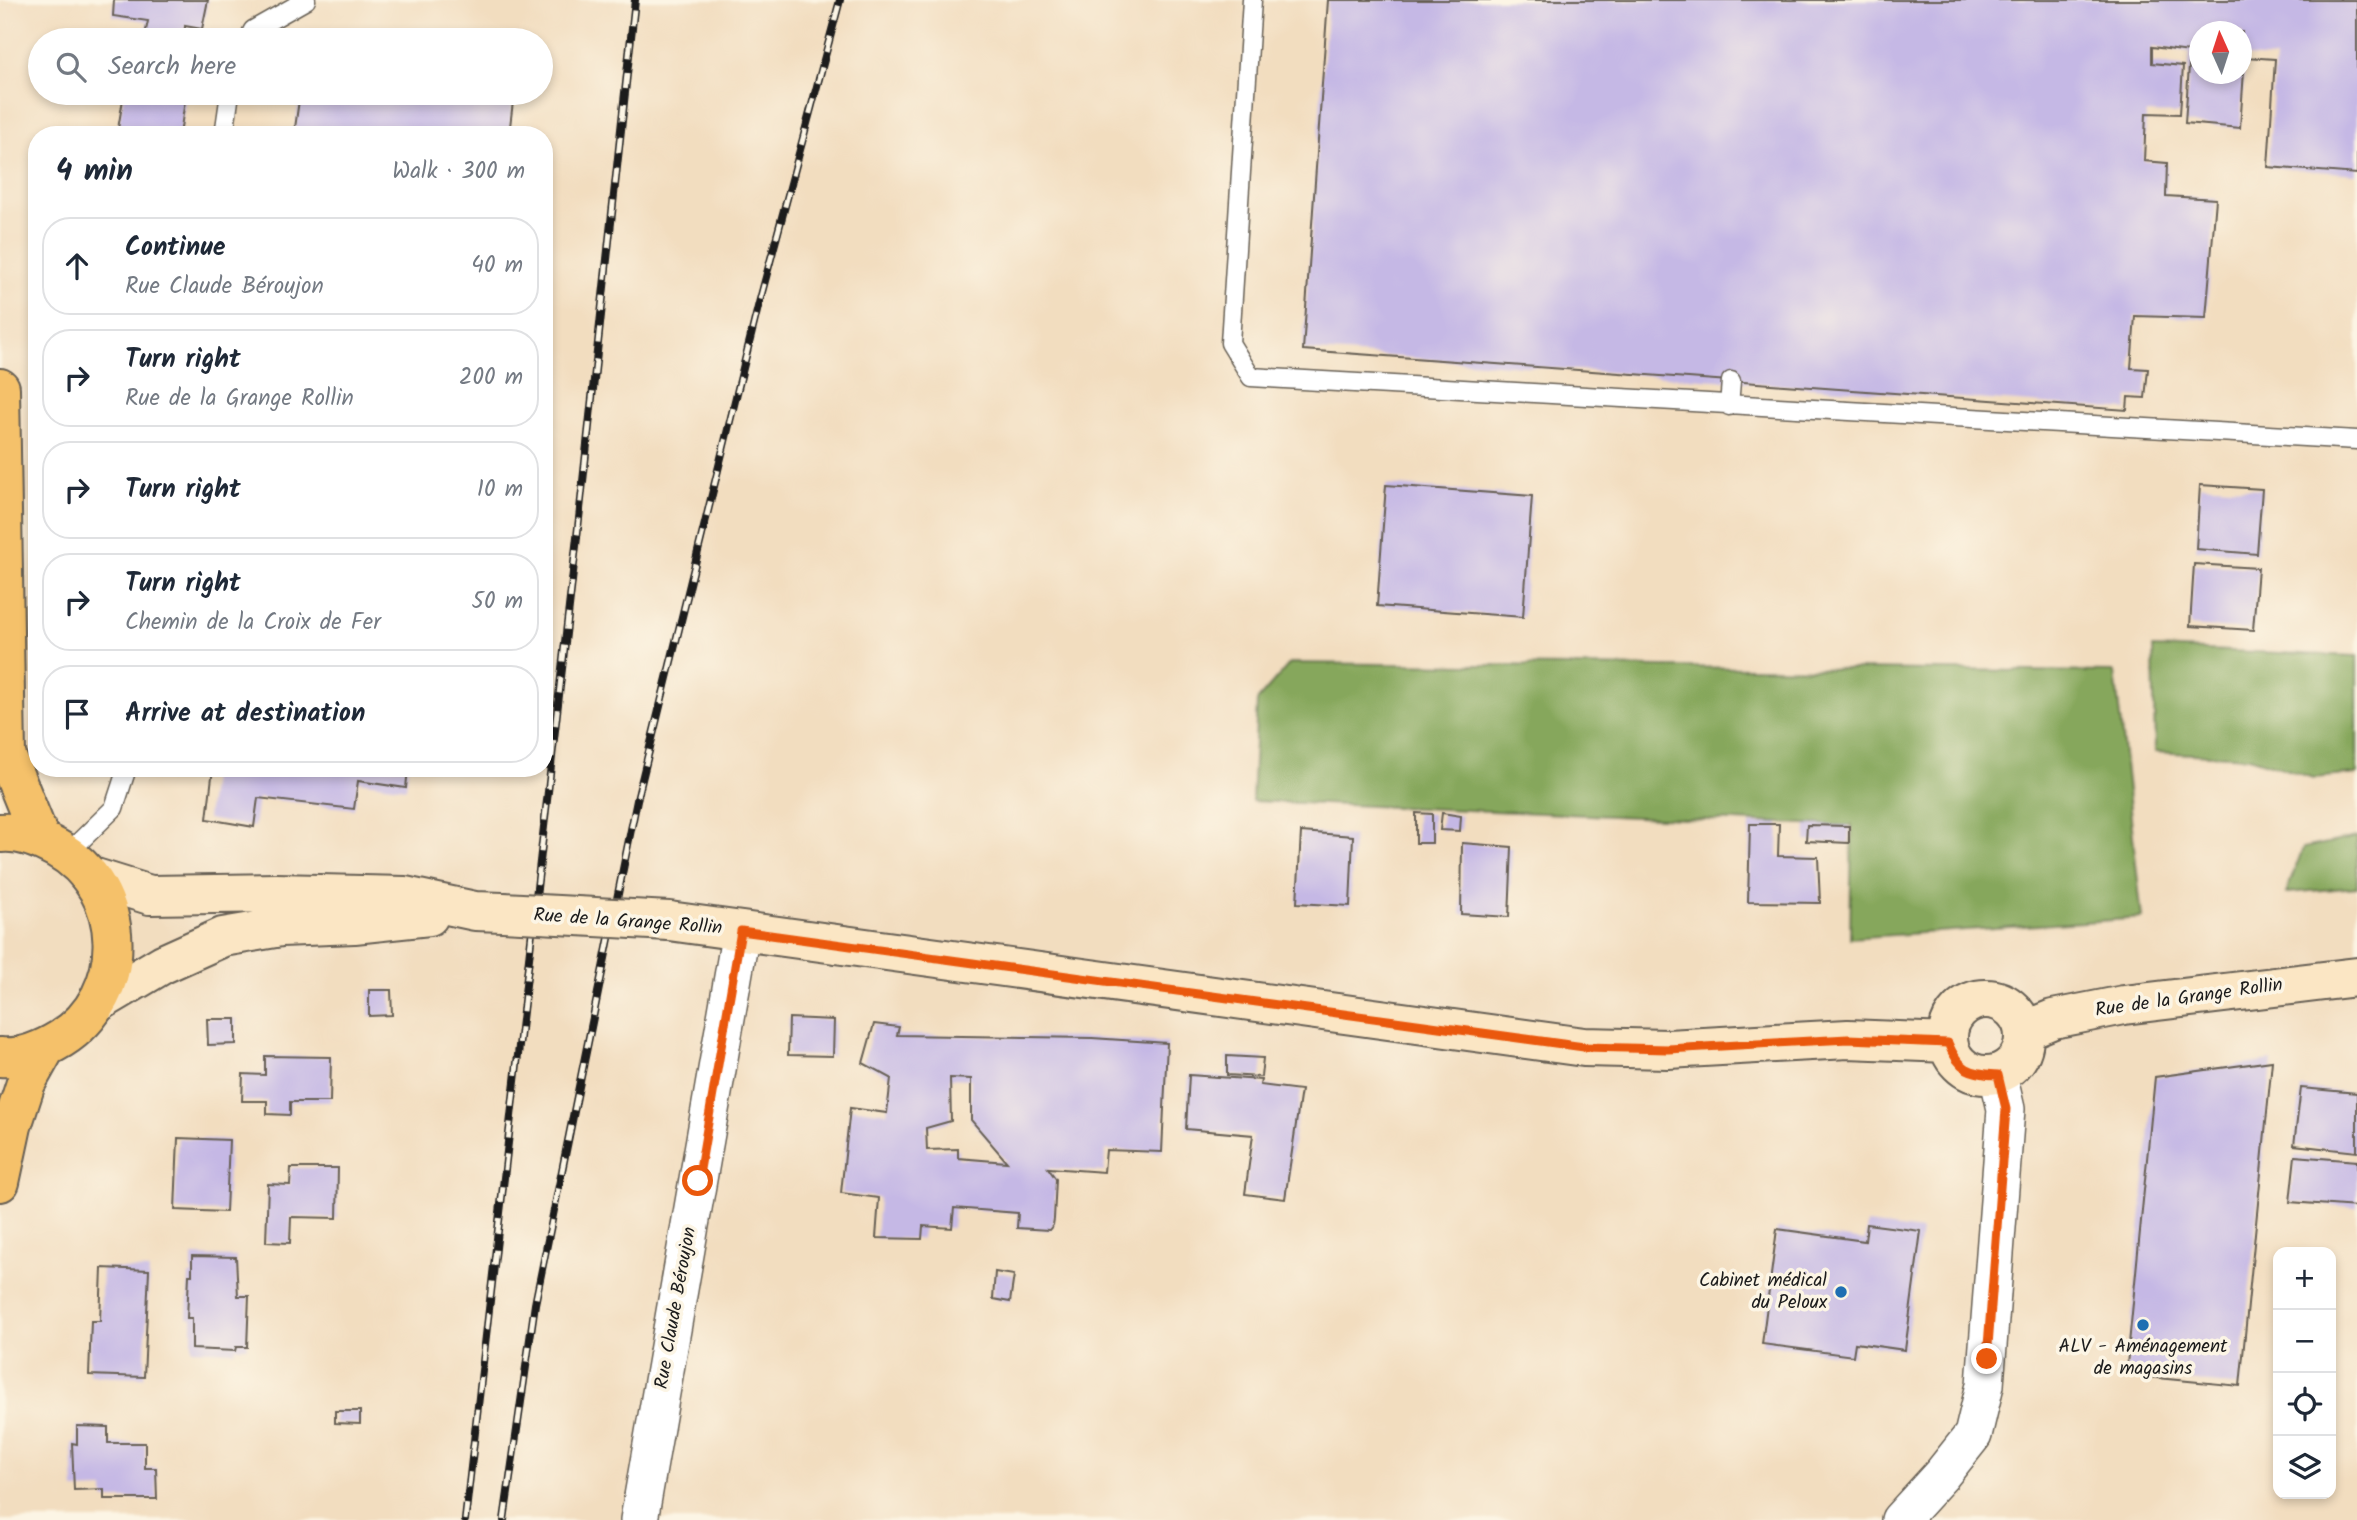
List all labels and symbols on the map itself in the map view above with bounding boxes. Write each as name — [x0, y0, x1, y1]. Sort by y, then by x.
north arrow — [2189, 21, 2252, 84]
street label: Rue de la Grange Rollin — [533, 900, 723, 944]
street label: Rue de la Grange Rollin — [2093, 970, 2285, 1026]
route start — [682, 1165, 713, 1196]
street label: Rue Claude Béroujon — [647, 1225, 705, 1391]
place label: Cabinet médical du Peloux — [1699, 1266, 1828, 1318]
marker: Cabinet médical du Peloux — [1833, 1284, 1849, 1300]
marker: ALV - Aménagement de magasins — [2135, 1317, 2151, 1333]
place label: ALV - Aménagement de magasins — [2059, 1332, 2228, 1384]
route end — [1971, 1343, 2002, 1374]

